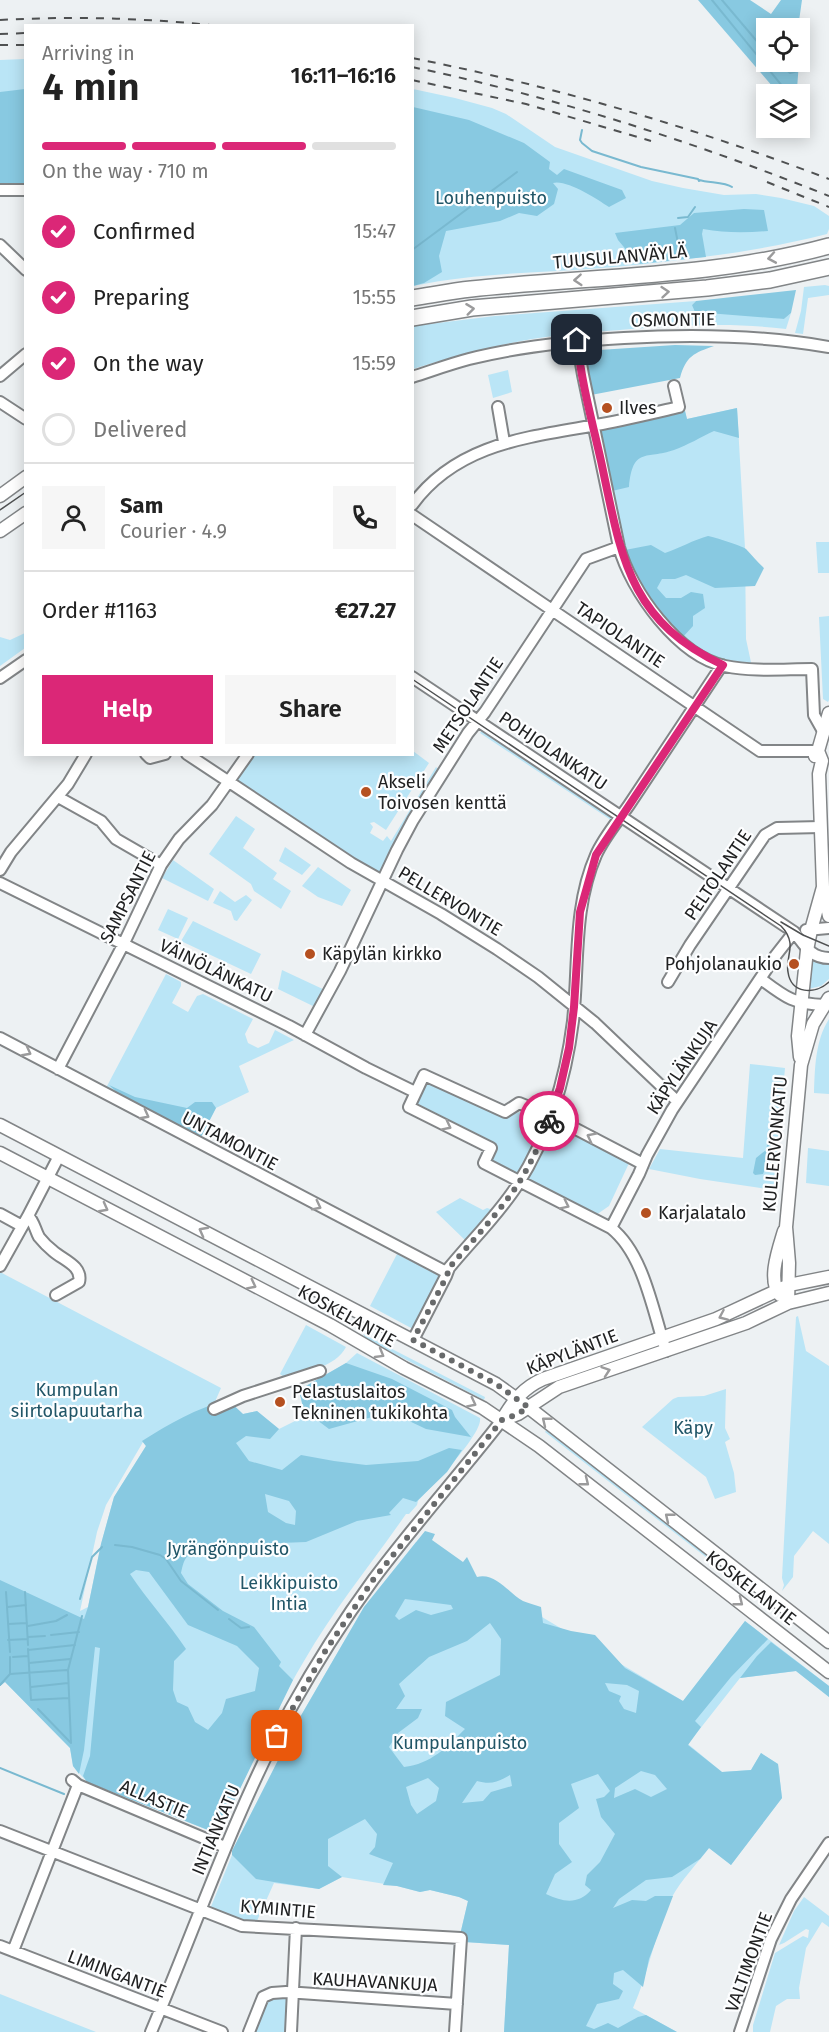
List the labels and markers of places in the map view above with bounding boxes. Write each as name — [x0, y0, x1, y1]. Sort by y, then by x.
pin — [551, 314, 602, 365]
place label: Ilves — [619, 397, 656, 419]
marker: Ilves — [600, 401, 614, 415]
place label: Akseli Toivosen kenttä — [378, 771, 507, 814]
marker: Akseli Toivosen kenttä — [359, 785, 373, 799]
place label: Käpylän kirkko — [322, 943, 442, 965]
marker: Käpylän kirkko — [303, 947, 317, 961]
place label: Pohjolanaukio — [665, 953, 782, 975]
marker: Pohjolanaukio — [787, 957, 801, 971]
place label: Karjalatalo — [658, 1202, 746, 1224]
marker: Karjalatalo — [639, 1206, 653, 1220]
place label: Pelastuslaitos Tekninen tukikohta — [292, 1381, 448, 1424]
marker: Pelastuslaitos Tekninen tukikohta — [273, 1395, 287, 1409]
pin — [251, 1710, 302, 1761]

